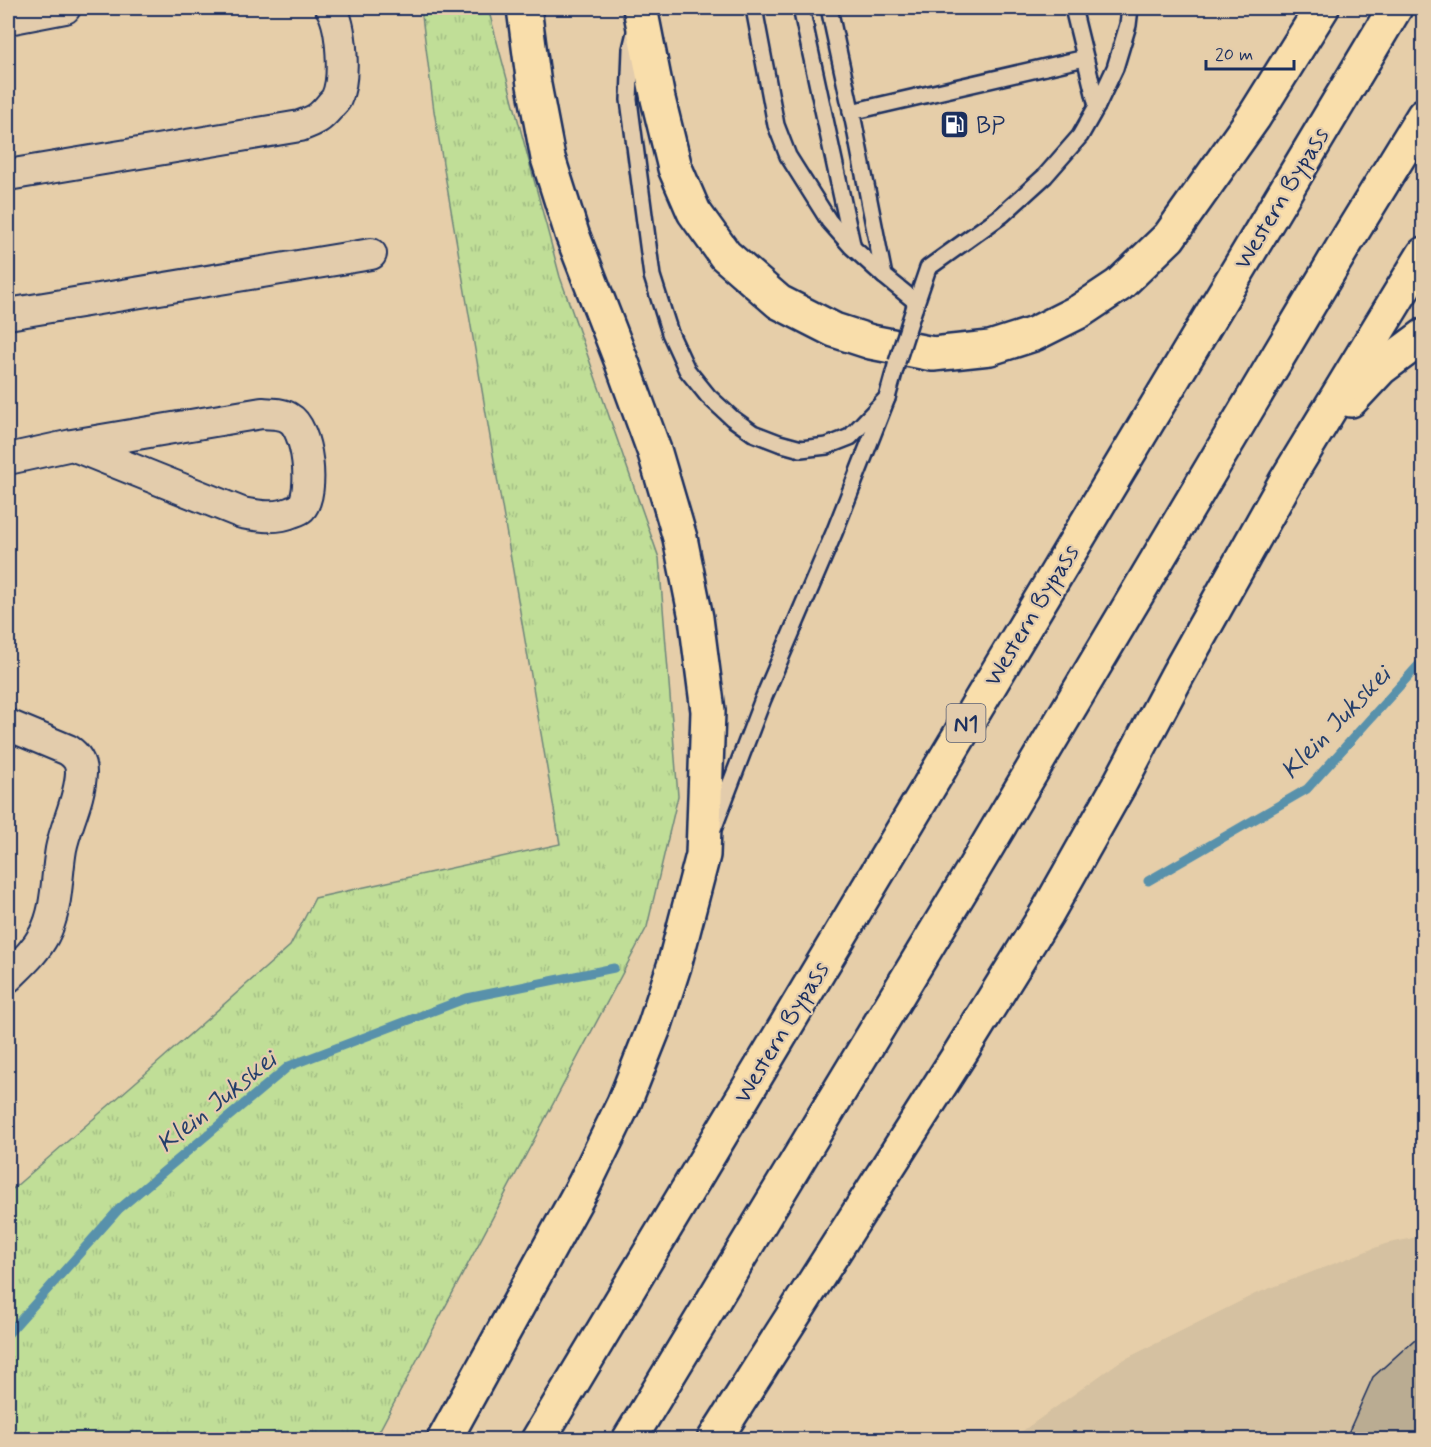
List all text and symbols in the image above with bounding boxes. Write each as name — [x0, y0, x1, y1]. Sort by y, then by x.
scale bar — [1206, 33, 1294, 71]
text: 20 m — [1215, 43, 1253, 67]
fuel station icon: BP — [939, 109, 971, 141]
place label: BP — [976, 111, 1005, 142]
street label: Western Bypass — [1228, 122, 1337, 276]
street label: Western Bypass — [978, 539, 1087, 693]
water label: Klein Jukskei — [1274, 657, 1401, 787]
road number: N1 — [946, 704, 986, 742]
street label: Western Bypass — [728, 956, 837, 1110]
water label: Klein Jukskei — [150, 1042, 287, 1161]

